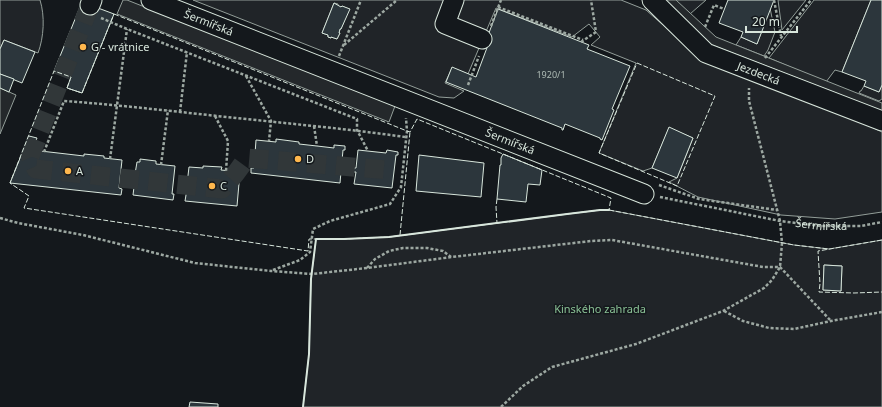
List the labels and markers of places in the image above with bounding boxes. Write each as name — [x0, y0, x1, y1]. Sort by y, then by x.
place label: G - vrátnice — [91, 39, 149, 54]
marker: G - vrátnice — [78, 42, 88, 52]
place label: D — [306, 151, 314, 166]
marker: D — [293, 154, 303, 164]
place label: A — [76, 163, 84, 178]
marker: A — [63, 166, 73, 176]
place label: C — [220, 178, 227, 193]
marker: C — [207, 181, 217, 191]

